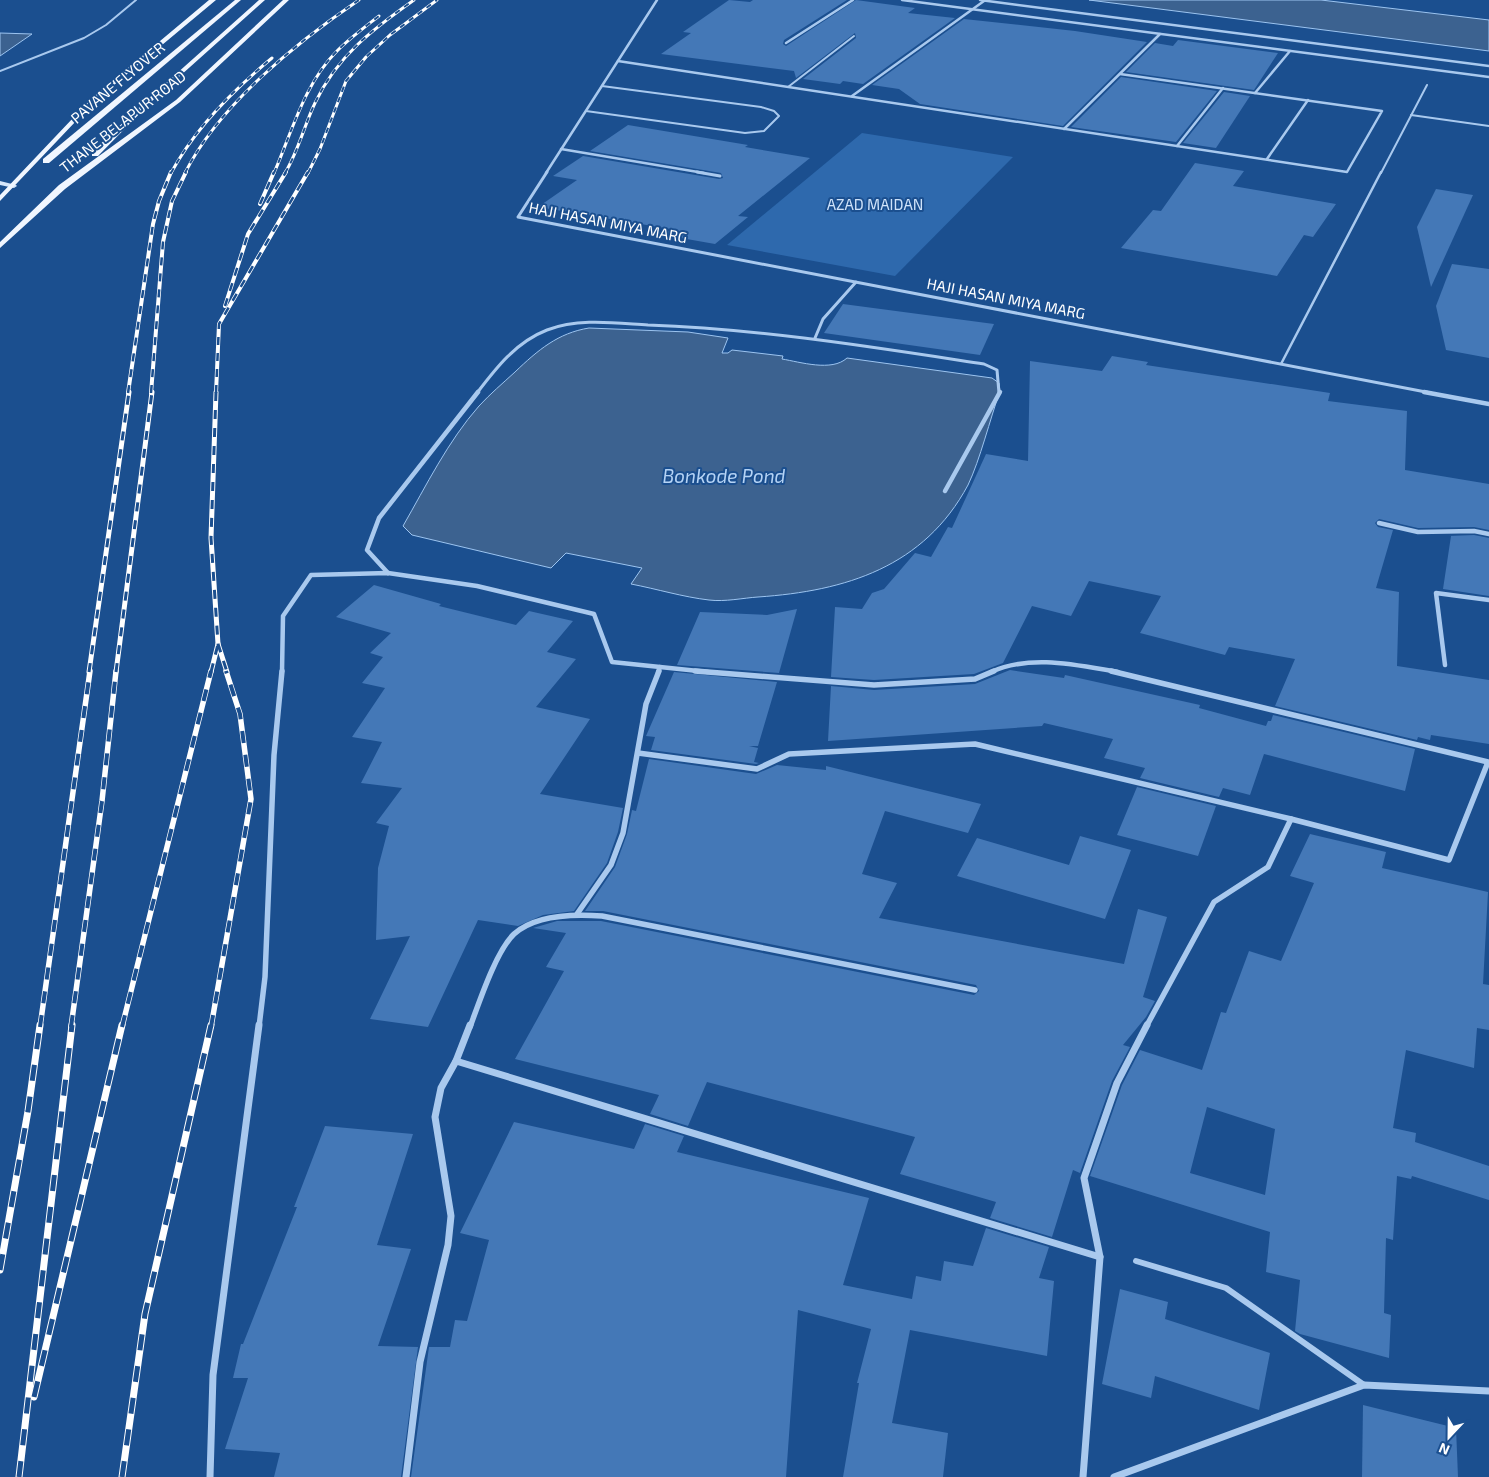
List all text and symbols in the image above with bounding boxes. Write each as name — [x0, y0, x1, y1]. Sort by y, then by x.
street label: PAVANE FLYOVER — [67, 38, 168, 127]
street label: THANE BELAPUR ROAD — [56, 66, 189, 176]
park label: AZAD MAIDAN — [827, 195, 923, 213]
street label: HAJI HASAN MIYA MARG — [527, 198, 689, 246]
street label: HAJI HASAN MIYA MARG — [925, 274, 1087, 322]
water label: Bonkode Pond — [663, 464, 786, 487]
north arrow — [1424, 1412, 1474, 1462]
text: N — [1436, 1440, 1452, 1459]

